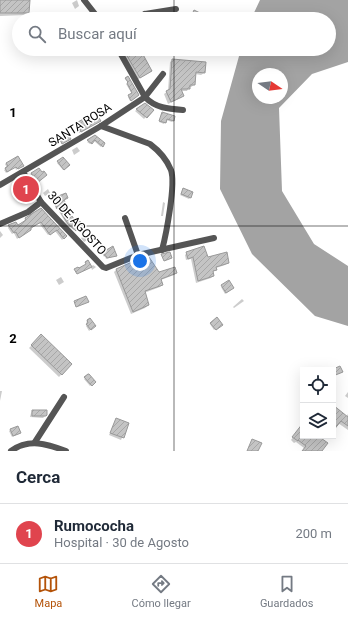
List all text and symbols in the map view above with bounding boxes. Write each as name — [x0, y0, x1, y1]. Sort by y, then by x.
search box — [12, 12, 336, 56]
icon: search — [26, 23, 48, 45]
text: Buscar aquí — [58, 25, 137, 43]
north arrow — [252, 68, 288, 104]
street label: SANTA ROSA — [46, 100, 114, 150]
text: 1 — [9, 105, 17, 120]
pin: 1 — [13, 174, 39, 204]
street label: 30 DE AGOSTO — [45, 188, 109, 258]
your location — [130, 251, 150, 271]
text: 2 — [9, 331, 17, 346]
map controls — [300, 367, 336, 439]
button: locate — [300, 367, 336, 403]
button: layers — [300, 403, 336, 439]
text: Cerca — [16, 467, 60, 487]
text: Rumococha — [54, 517, 134, 535]
text: 1 — [25, 526, 33, 541]
text: 200 m — [295, 526, 332, 541]
text: Hospital · 30 de Agosto — [54, 535, 189, 550]
tab: Mapa — [35, 573, 62, 610]
tab: Cómo llegar — [132, 573, 191, 610]
tab: Guardados — [260, 573, 313, 610]

